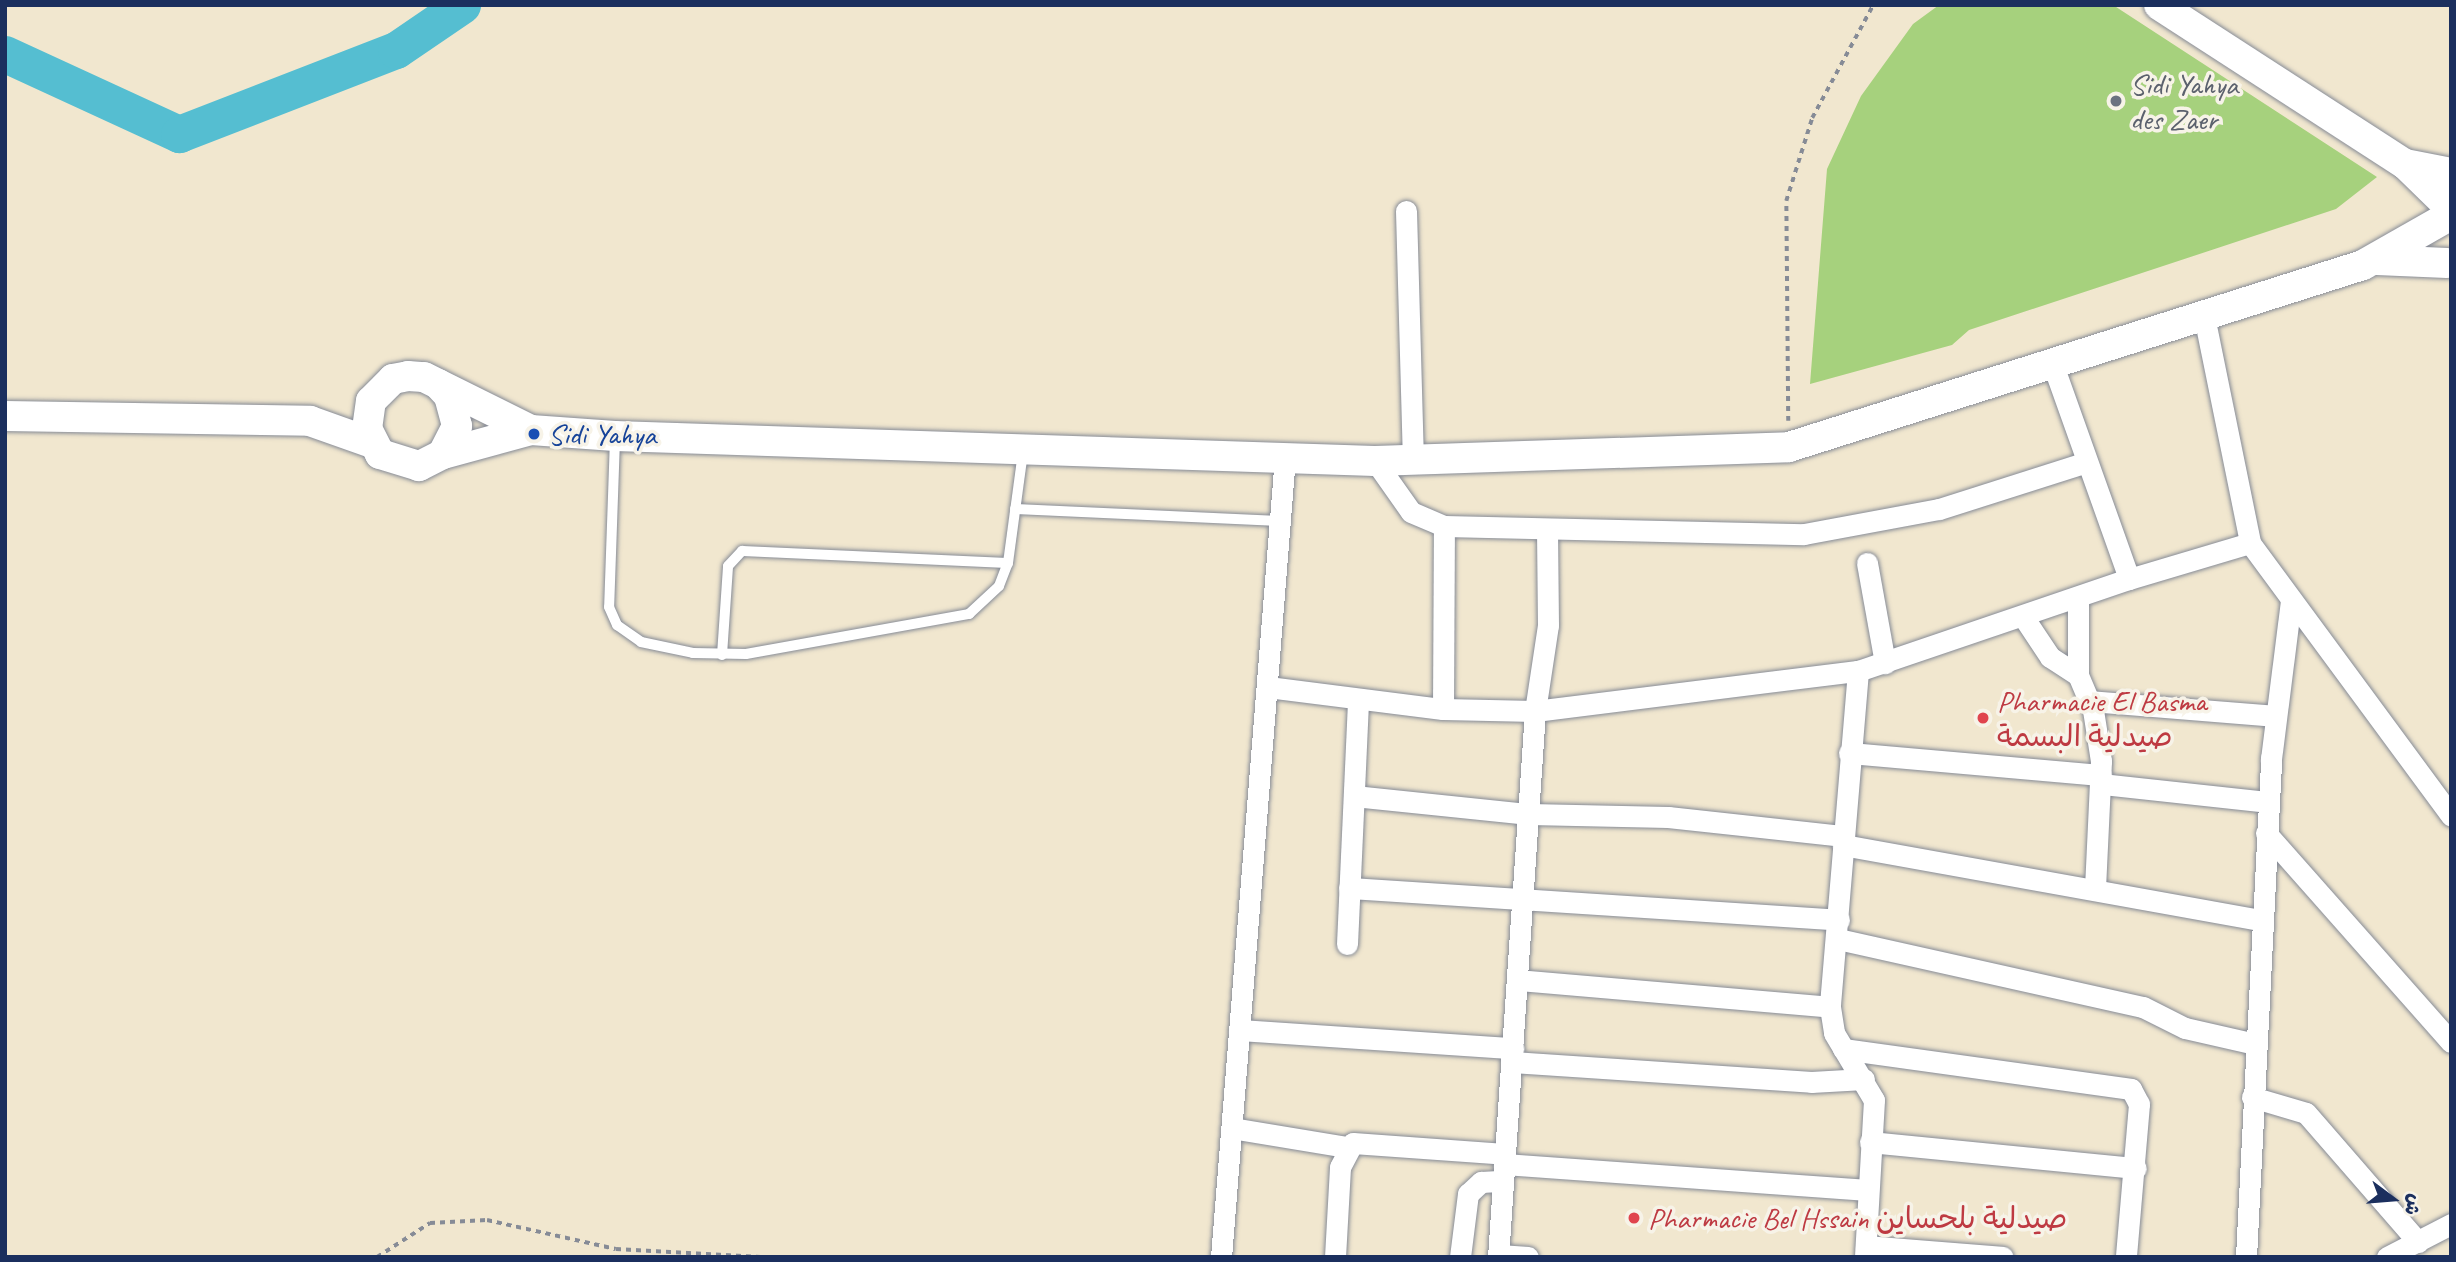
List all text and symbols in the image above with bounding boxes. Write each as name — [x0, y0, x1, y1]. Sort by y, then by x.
place label: Sidi Yahya des Zaer — [2130, 66, 2238, 136]
marker: Sidi Yahya des Zaer — [2108, 93, 2124, 109]
place label: Sidi Yahya — [548, 416, 656, 452]
marker: Sidi Yahya — [526, 426, 542, 442]
place label: Pharmacie El Basma صيدلية البسمة — [1997, 683, 2209, 754]
marker: Pharmacie El Basma صيدلية البسمة — [1975, 710, 1991, 726]
north arrow — [2358, 1164, 2428, 1234]
text: ش — [2399, 1191, 2428, 1218]
place label: Pharmacie Bel Hssain صيدلية بلحساين — [1648, 1200, 2068, 1236]
marker: Pharmacie Bel Hssain صيدلية بلحساين — [1626, 1210, 1642, 1226]

